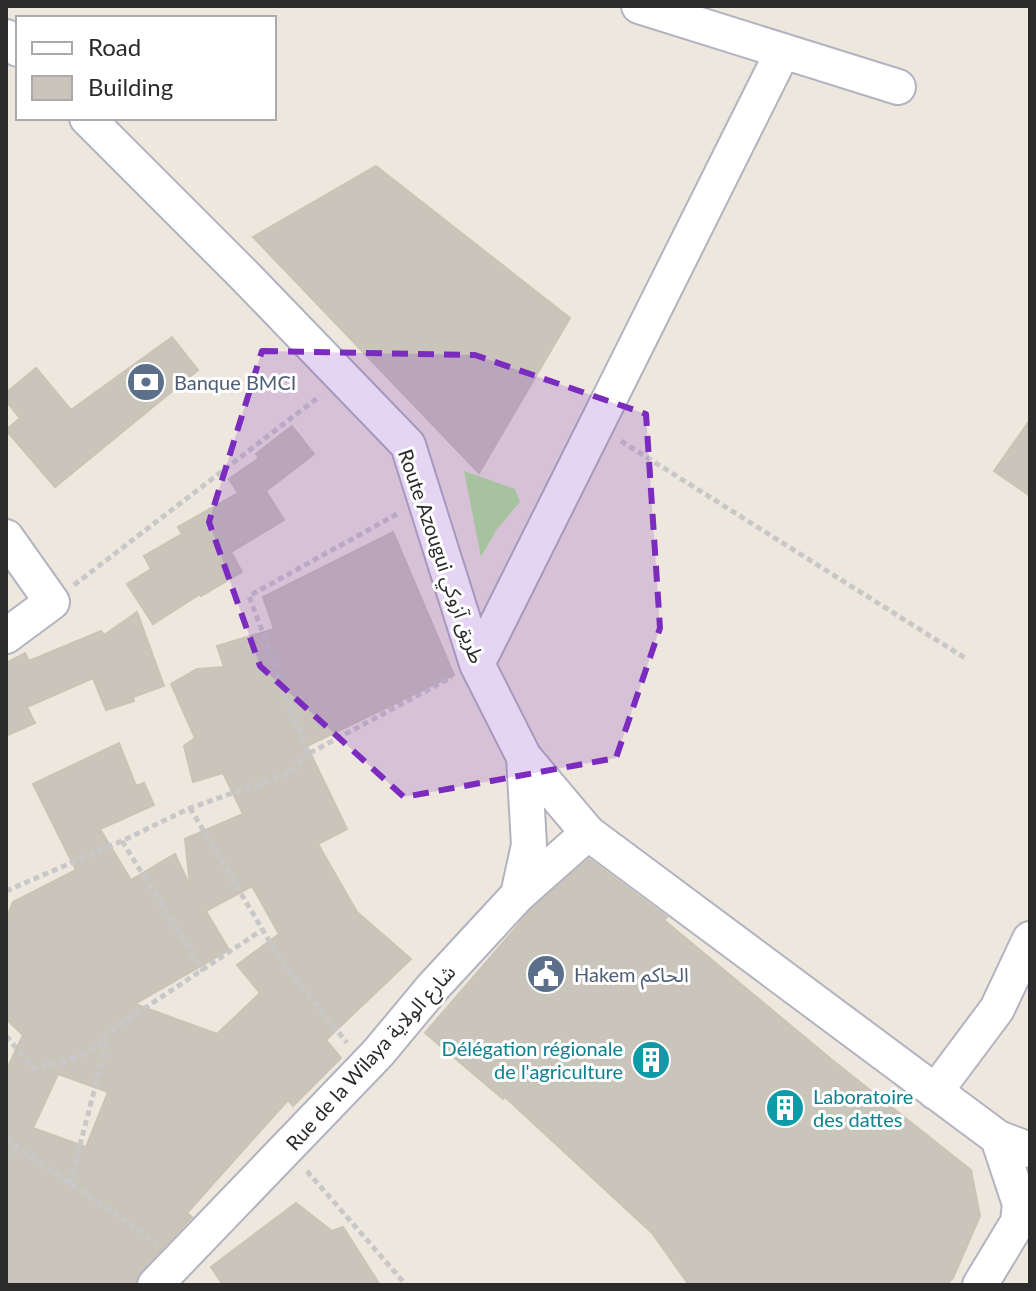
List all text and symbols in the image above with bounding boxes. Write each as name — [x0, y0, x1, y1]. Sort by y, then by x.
legend — [16, 16, 276, 120]
text: Road — [88, 32, 141, 61]
text: Building — [88, 72, 173, 101]
bank icon: Banque BMCI — [125, 361, 167, 403]
place label: Banque BMCI — [174, 370, 296, 394]
street label: Route Azougui طريق آزوكي — [390, 446, 490, 668]
public building icon: Hakem الحاكم — [525, 953, 567, 995]
street label: Rue de la Wilaya شارع الولاية — [280, 959, 463, 1157]
place label: Hakem الحاكم — [574, 962, 689, 990]
place label: Délégation régionale de l'agriculture — [442, 1036, 623, 1083]
building icon: Délégation régionale de l'agriculture — [630, 1039, 672, 1081]
place label: Laboratoire des dattes — [813, 1084, 913, 1131]
building icon: Laboratoire des dattes — [764, 1087, 806, 1129]

